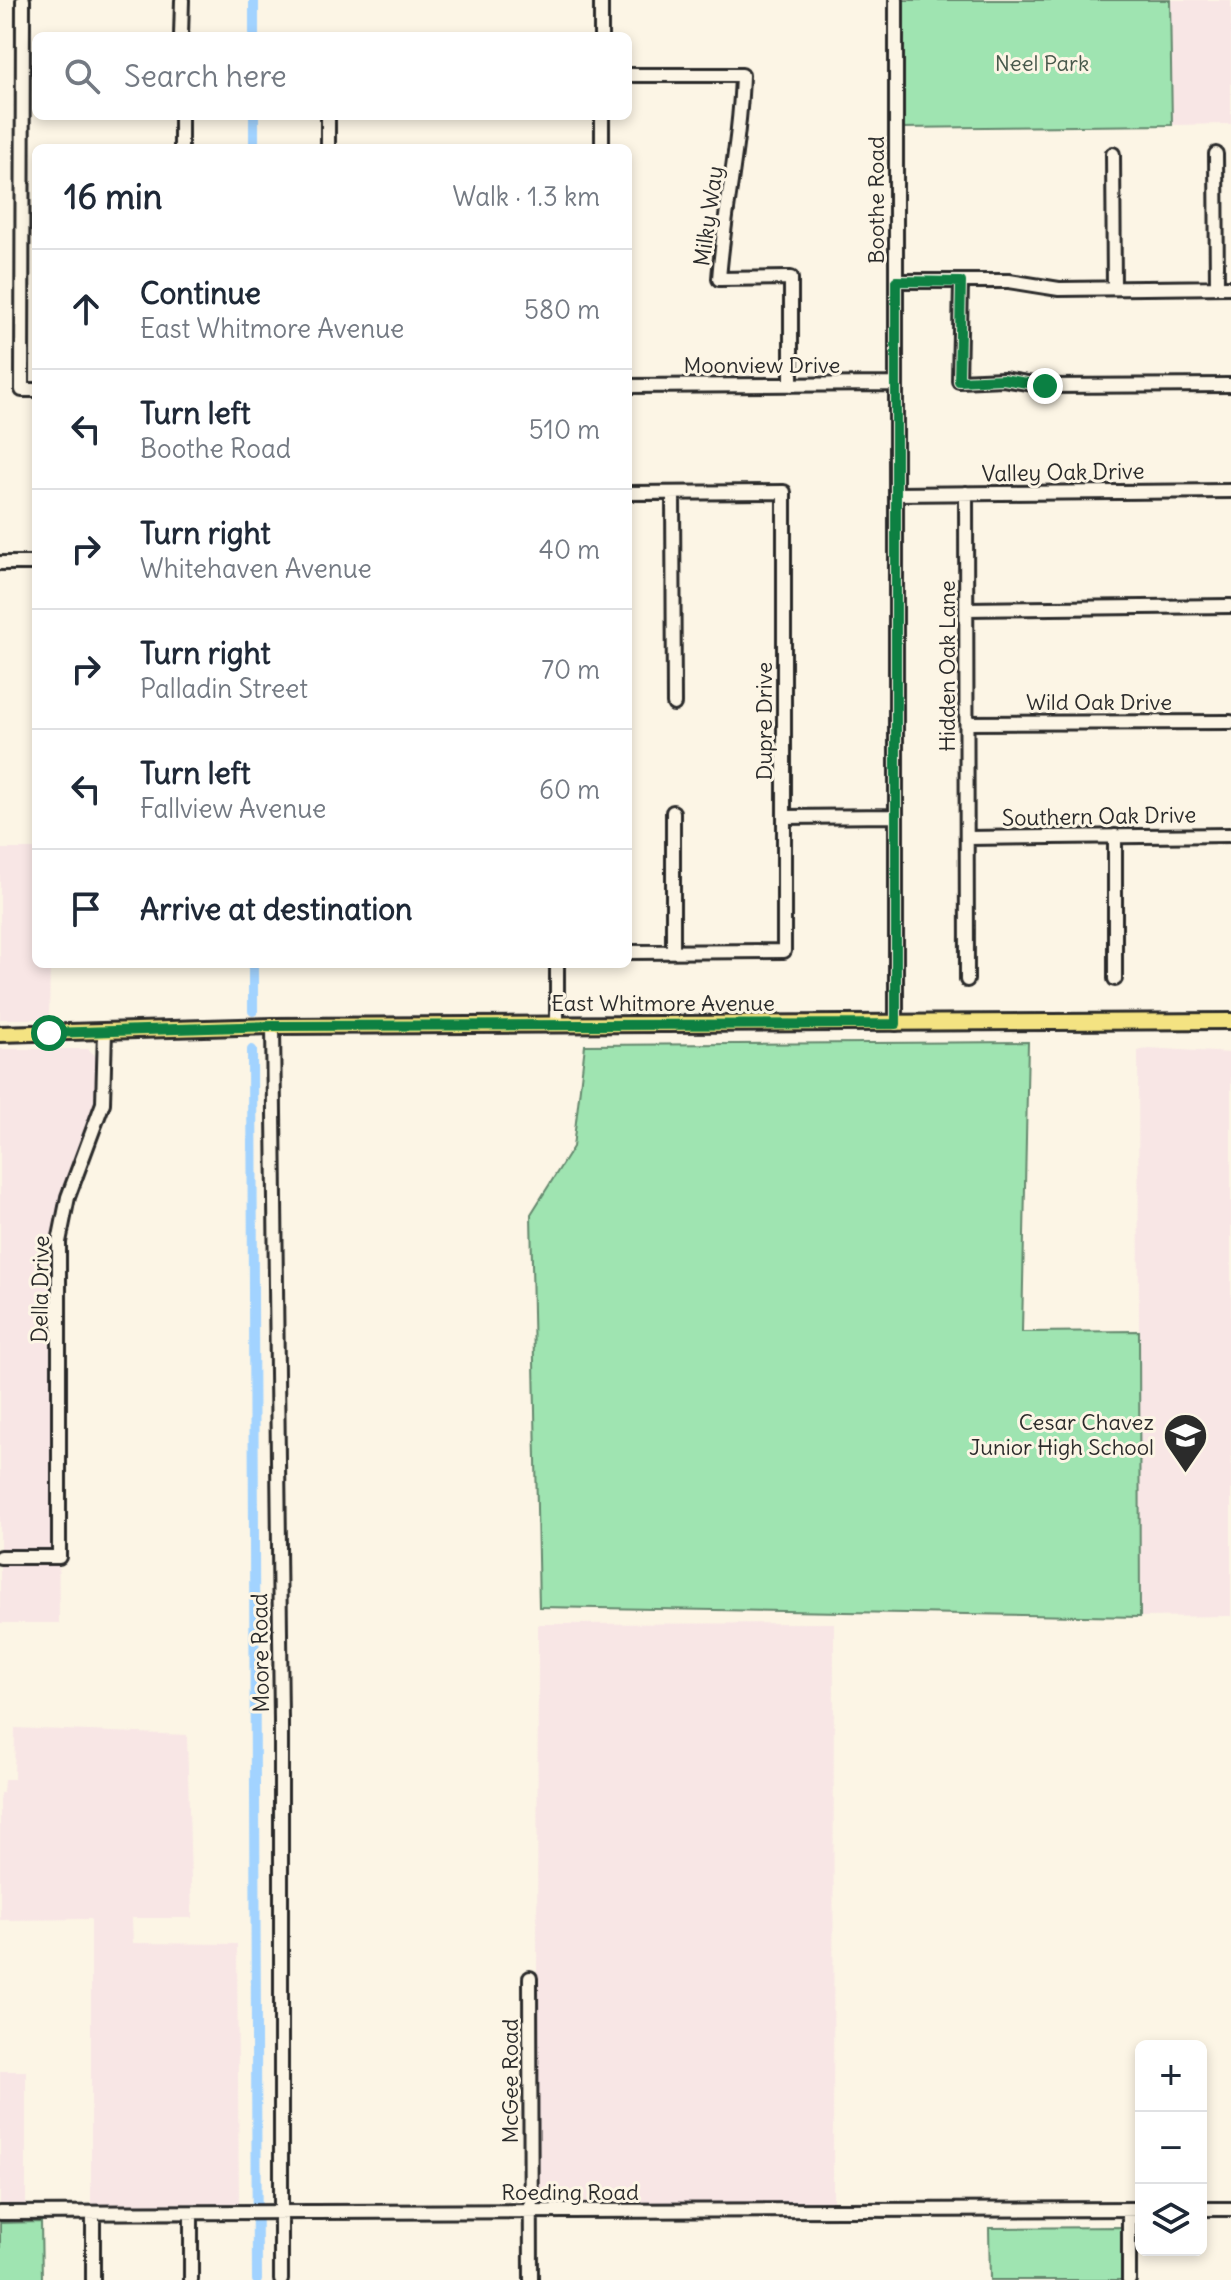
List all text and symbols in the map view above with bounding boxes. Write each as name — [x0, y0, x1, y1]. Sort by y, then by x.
search box — [32, 32, 632, 120]
park label: Neel Park — [995, 49, 1089, 77]
icon: search — [60, 54, 104, 98]
text: Search here — [124, 57, 287, 95]
street label: Boothe Road — [862, 136, 890, 264]
street label: Milky Way — [687, 164, 729, 268]
text: 16 min — [64, 175, 162, 218]
text: Walk · 1.3 km — [452, 180, 600, 213]
text: Continue — [140, 274, 261, 312]
icon: ahead — [64, 287, 108, 331]
text: 580 m — [524, 293, 600, 326]
text: East Whitmore Avenue — [140, 312, 404, 345]
street label: Moonview Drive — [684, 351, 840, 379]
route end — [1027, 368, 1063, 404]
text: Turn left — [140, 394, 251, 432]
icon: left — [64, 407, 108, 451]
text: 510 m — [529, 413, 600, 446]
text: Boothe Road — [140, 432, 291, 465]
street label: Valley Oak Drive — [981, 457, 1145, 487]
text: Turn right — [140, 514, 271, 552]
icon: right — [64, 527, 108, 571]
text: 40 m — [539, 533, 600, 566]
text: Whitehaven Avenue — [140, 552, 372, 585]
street label: Hidden Oak Lane — [933, 580, 961, 752]
text: Turn right — [140, 634, 271, 672]
icon: right — [64, 647, 108, 691]
text: 70 m — [541, 653, 600, 686]
street label: Dupre Drive — [750, 662, 778, 780]
text: Palladin Street — [140, 672, 308, 705]
street label: Wild Oak Drive — [1026, 688, 1172, 716]
text: Turn left — [140, 754, 251, 792]
icon: left — [64, 767, 108, 811]
text: 60 m — [539, 773, 600, 806]
text: Fallview Avenue — [140, 792, 326, 825]
street label: Southern Oak Drive — [1002, 800, 1196, 832]
icon: arrive — [64, 887, 108, 931]
text: Arrive at destination — [140, 890, 412, 928]
street label: East Whitmore Avenue — [551, 989, 775, 1017]
route start — [31, 1015, 67, 1051]
street label: Della Drive — [25, 1235, 55, 1343]
place label: Cesar Chavez Junior High School — [969, 1408, 1154, 1461]
school or university icon: Cesar Chavez Junior High School — [1161, 1411, 1209, 1474]
street label: Moore Road — [245, 1593, 275, 1713]
street label: McGee Road — [496, 2018, 524, 2144]
map controls — [1135, 2040, 1207, 2256]
button: + — [1135, 2040, 1207, 2112]
button: − — [1135, 2112, 1207, 2184]
street label: Roeding Road — [501, 2178, 639, 2206]
button: layers — [1135, 2184, 1207, 2256]

